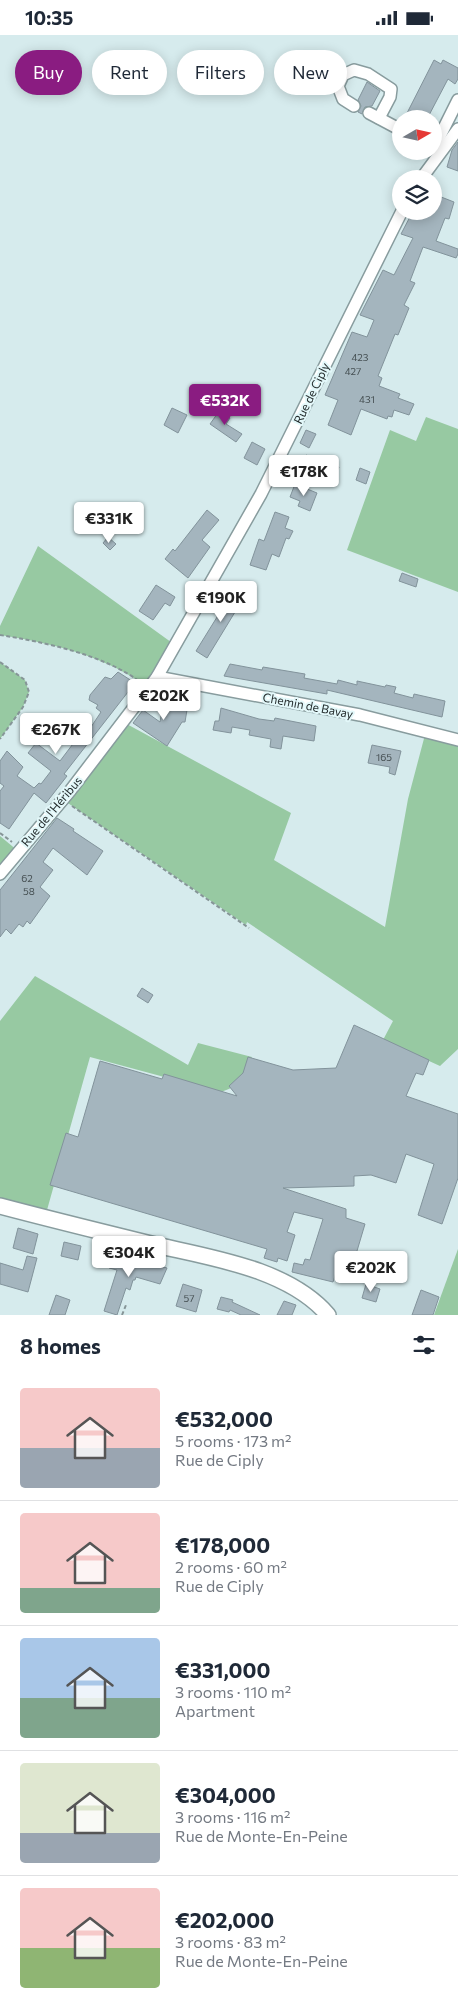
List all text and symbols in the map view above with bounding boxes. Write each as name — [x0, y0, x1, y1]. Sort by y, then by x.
text: 10:35 — [25, 6, 73, 29]
chip: Buy — [15, 50, 82, 95]
chip: Rent — [92, 50, 167, 95]
chip: Filters — [177, 50, 264, 95]
chip: New — [274, 50, 347, 95]
north arrow — [392, 110, 442, 160]
map controls — [392, 110, 442, 220]
button: layers — [392, 170, 442, 220]
house number: 423 — [351, 351, 369, 363]
street label: Rue de Ciply — [290, 360, 332, 426]
house number: 427 — [345, 365, 361, 377]
pin: €532K — [190, 383, 260, 426]
text: €532K — [200, 390, 250, 409]
house number: 431 — [359, 393, 375, 405]
pin: €178K — [269, 455, 339, 497]
text: €178K — [280, 461, 328, 480]
pin: €331K — [74, 501, 144, 544]
text: €331K — [85, 508, 133, 527]
pin: €190K — [186, 581, 256, 623]
text: €190K — [196, 587, 246, 606]
pin: €202K — [129, 679, 199, 721]
text: €202K — [138, 685, 190, 704]
street label: Chemin de Bavay — [262, 689, 354, 721]
pin: €267K — [21, 713, 91, 755]
text: €267K — [31, 719, 81, 738]
house number: 165 — [376, 751, 392, 763]
street label: Rue de l'Héribus — [18, 773, 84, 849]
house number: 62 — [21, 872, 33, 884]
house number: 58 — [23, 885, 35, 897]
pin: €304K — [94, 1235, 164, 1278]
text: €304K — [103, 1242, 155, 1261]
pin: €202K — [336, 1251, 406, 1293]
text: €202K — [345, 1257, 397, 1276]
house number: 57 — [183, 1292, 195, 1304]
icon: filters — [410, 1331, 438, 1359]
text: 8 homes — [20, 1333, 101, 1358]
text: €532,000 — [175, 1406, 273, 1431]
icon: home — [60, 1408, 120, 1468]
text: 5 rooms · 173 m² — [175, 1431, 292, 1450]
text: Rue de Ciply — [175, 1450, 264, 1469]
text: €178,000 — [175, 1532, 270, 1557]
icon: home — [60, 1533, 120, 1593]
text: 2 rooms · 60 m² — [175, 1557, 287, 1576]
text: Rue de Ciply — [175, 1576, 264, 1595]
text: €331,000 — [175, 1657, 270, 1682]
icon: home — [60, 1658, 120, 1718]
text: 3 rooms · 110 m² — [175, 1682, 291, 1701]
text: Apartment — [175, 1701, 255, 1720]
text: €304,000 — [175, 1782, 276, 1807]
icon: home — [60, 1783, 120, 1843]
text: 3 rooms · 116 m² — [175, 1807, 290, 1826]
text: Rue de Monte-En-Peine — [175, 1826, 348, 1845]
text: €202,000 — [175, 1907, 274, 1932]
icon: home — [60, 1908, 120, 1968]
text: 3 rooms · 83 m² — [175, 1932, 286, 1951]
text: Rue de Monte-En-Peine — [175, 1951, 348, 1970]

